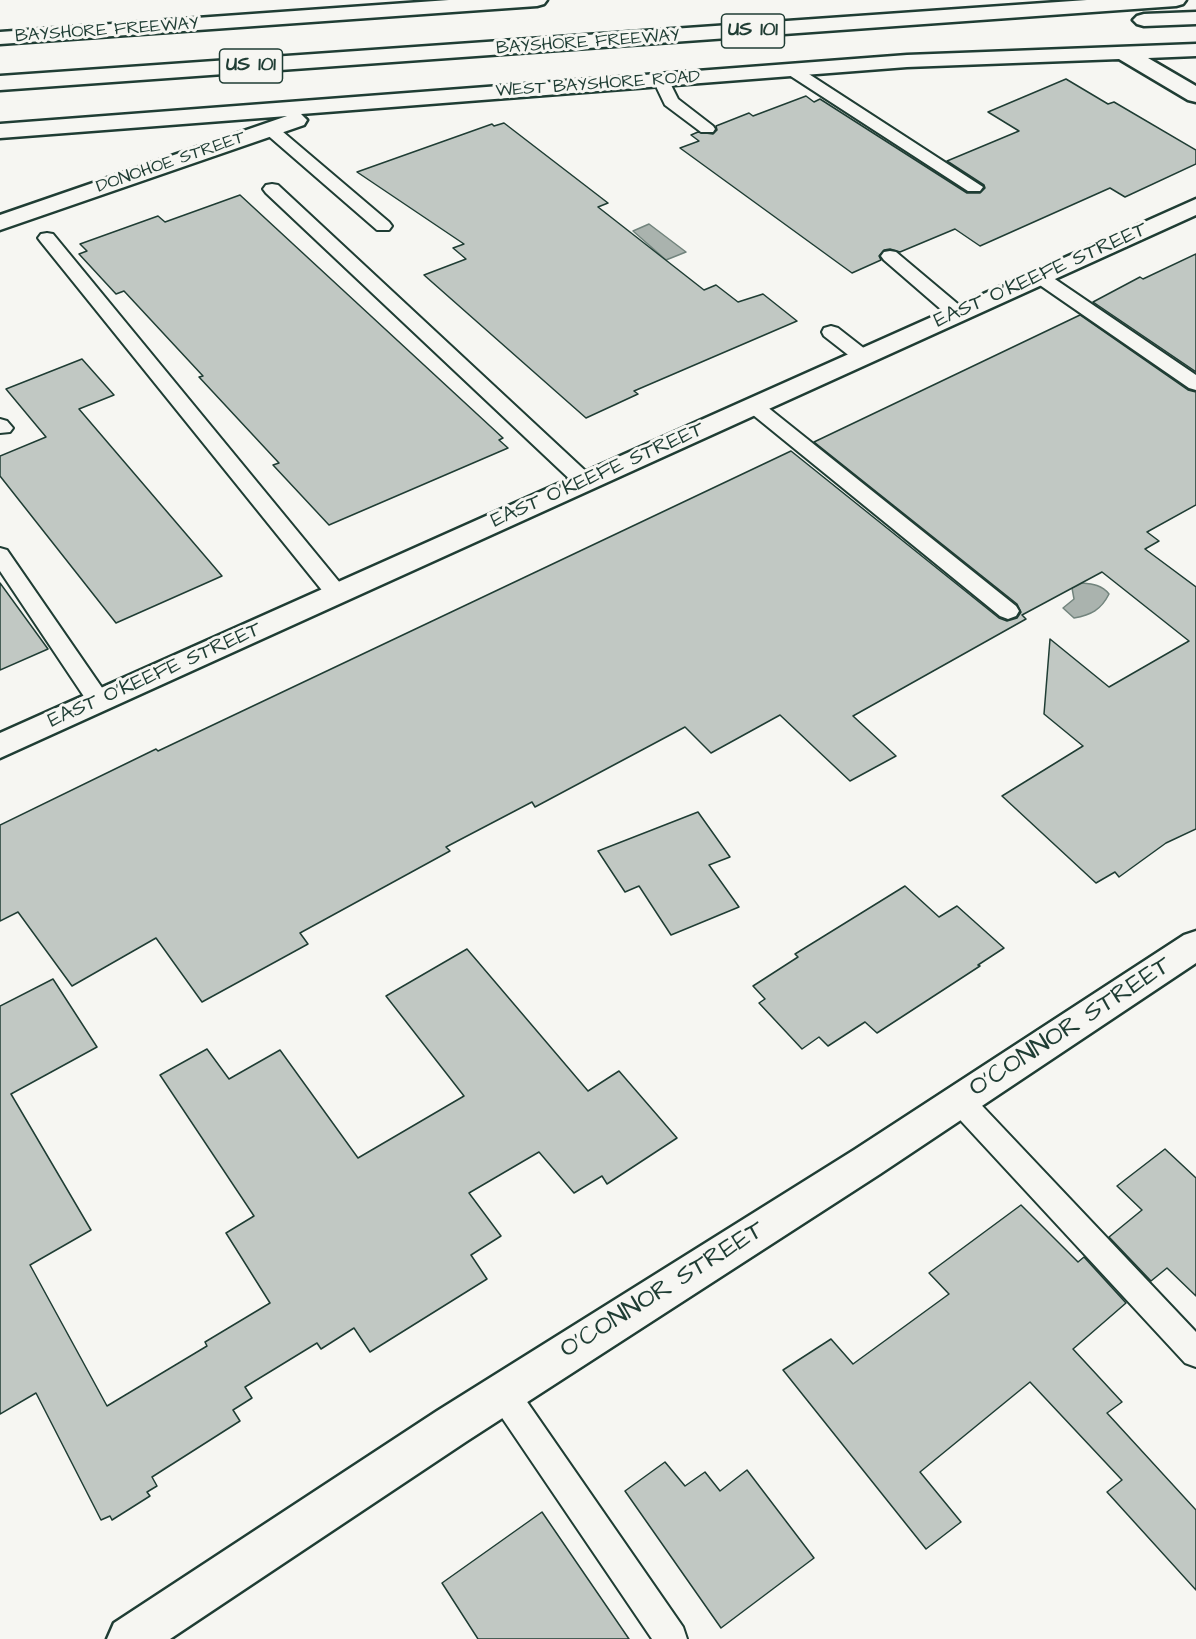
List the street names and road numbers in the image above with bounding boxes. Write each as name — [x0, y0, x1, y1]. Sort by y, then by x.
street label: BAYSHORE FREEWAY — [15, 14, 199, 48]
road number: US 101 — [722, 14, 784, 48]
street label: BAYSHORE FREEWAY — [496, 26, 680, 60]
road number: US 101 — [220, 49, 282, 83]
street label: WEST BAYSHORE ROAD — [495, 67, 701, 103]
street label: DONOHOE STREET — [94, 127, 248, 199]
street label: EAST O'KEEFE STREET — [930, 218, 1152, 334]
street label: EAST O'KEEFE STREET — [487, 418, 709, 534]
street label: EAST O'KEEFE STREET — [44, 618, 266, 734]
street label: O'CONNOR STREET — [964, 951, 1178, 1105]
street label: O'CONNOR STREET — [555, 1216, 771, 1366]

